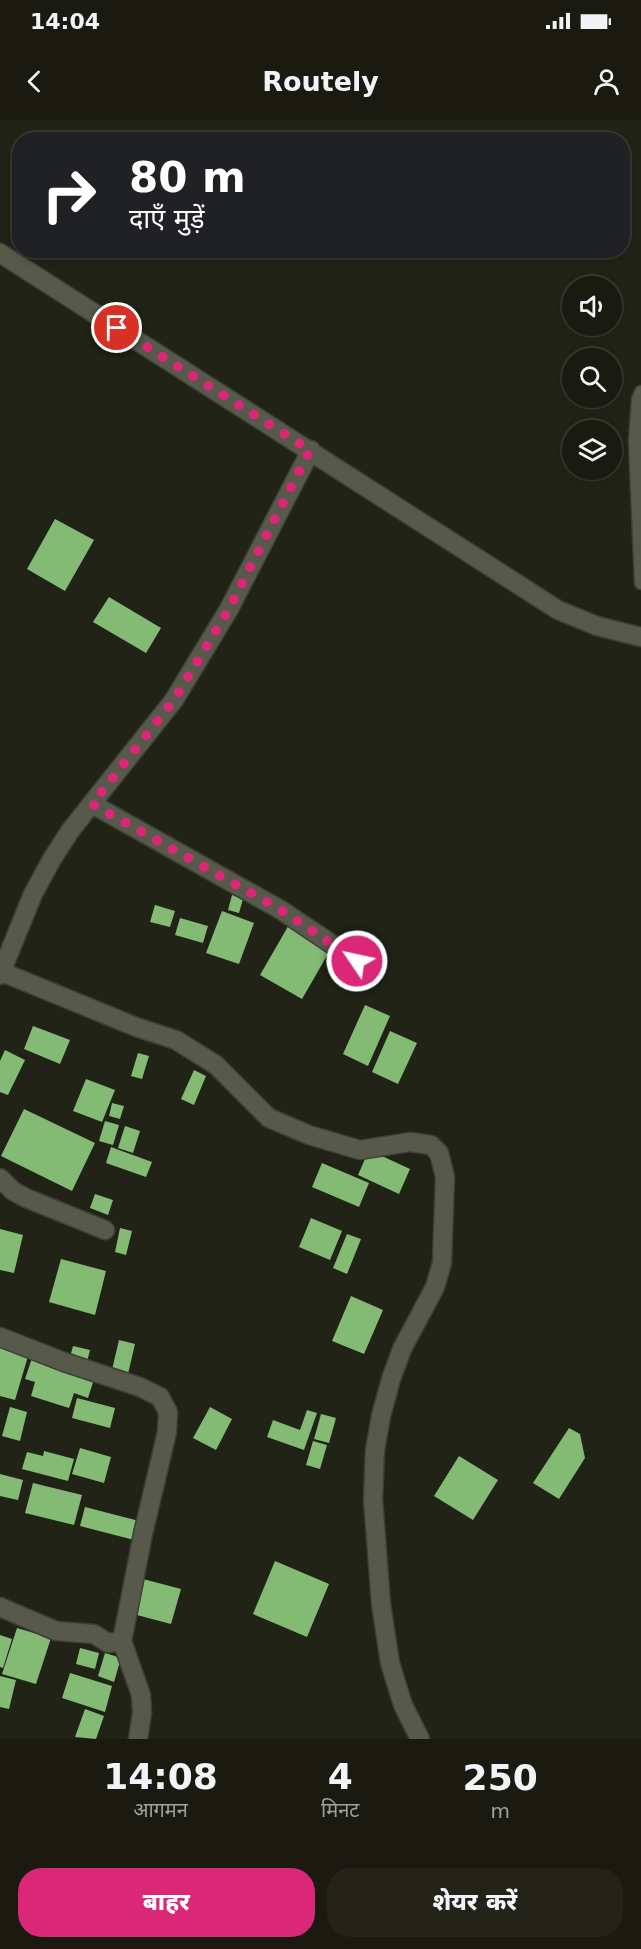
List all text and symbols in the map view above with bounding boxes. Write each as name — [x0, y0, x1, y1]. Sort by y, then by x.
text: 14:04 — [30, 9, 100, 34]
icon: back — [18, 65, 51, 98]
icon: person — [590, 65, 623, 98]
text: Routely — [262, 66, 379, 97]
text: 80 m — [129, 153, 246, 202]
icon: right — [30, 156, 108, 234]
text: दाएँ मुड़ें — [129, 203, 204, 234]
map controls — [562, 276, 622, 480]
button: sound — [562, 276, 622, 336]
pin — [91, 302, 142, 353]
icon: arrive — [100, 311, 133, 344]
button: search — [562, 348, 622, 408]
button: layers — [562, 420, 622, 480]
position arrow — [325, 929, 389, 993]
text: 14:08 — [103, 1756, 218, 1797]
text: 4 — [328, 1756, 353, 1797]
text: 250 — [463, 1757, 538, 1798]
text: आगमन — [133, 1798, 188, 1822]
text: मिनट — [321, 1798, 359, 1822]
text: m — [490, 1799, 510, 1823]
button: बाहर — [18, 1868, 315, 1937]
button: शेयर करें — [327, 1868, 623, 1937]

